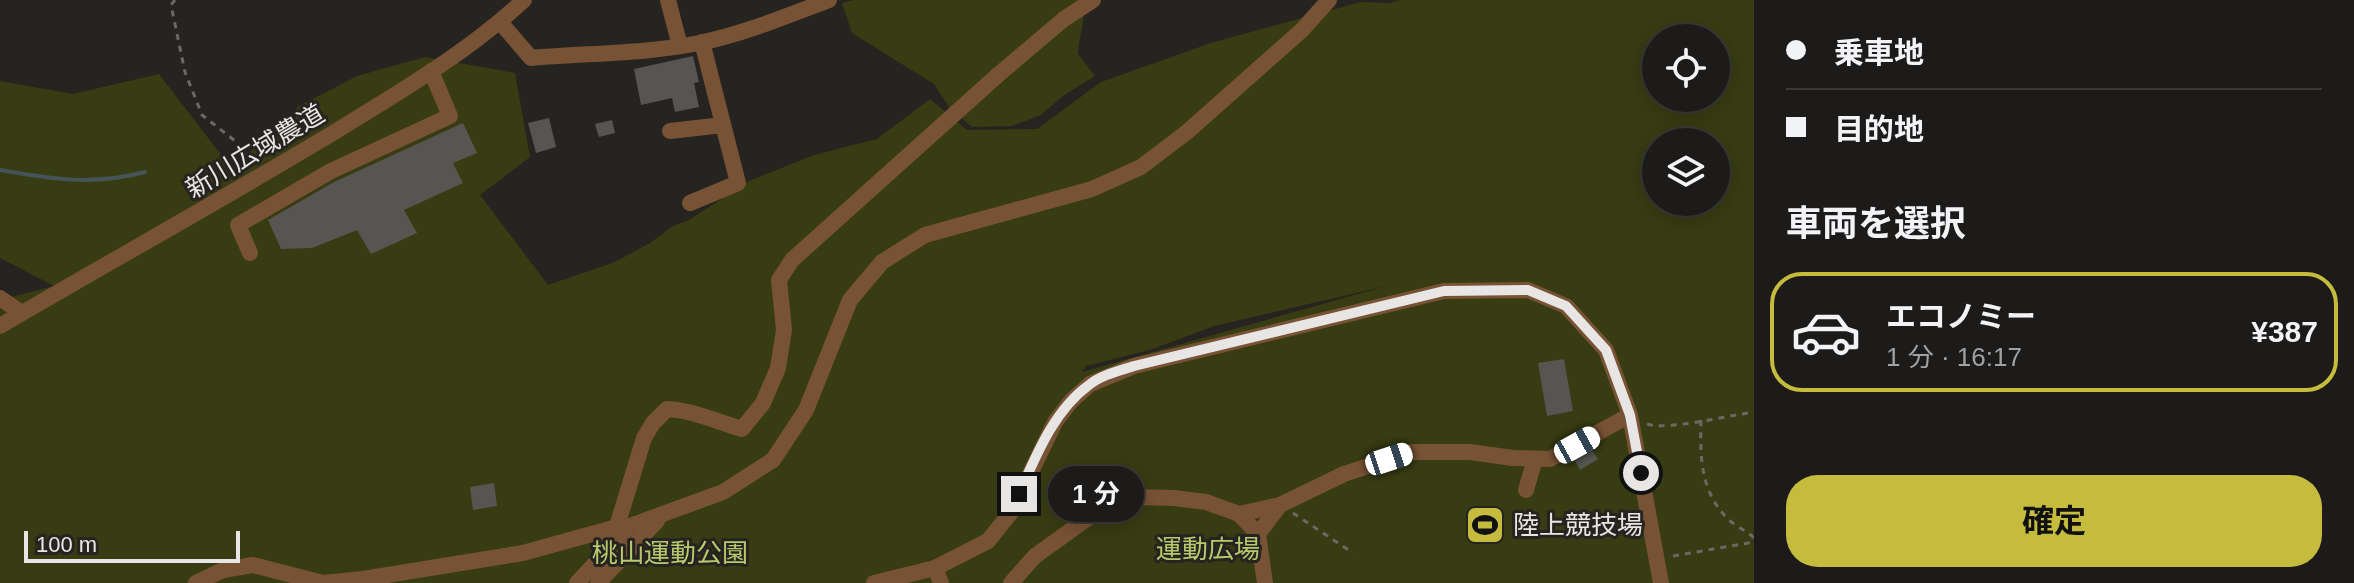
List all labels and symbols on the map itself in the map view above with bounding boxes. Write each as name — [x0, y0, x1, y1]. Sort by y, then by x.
street label: 新川広域農道 — [180, 98, 330, 204]
car — [1550, 423, 1604, 467]
car — [1362, 440, 1416, 478]
route start — [1623, 455, 1659, 491]
callout: 1 分 — [1047, 466, 1143, 522]
route end — [1001, 476, 1037, 512]
sports icon: 陸上競技場 — [1464, 504, 1506, 546]
place label: 陸上競技場 — [1513, 510, 1643, 540]
scale bar — [24, 527, 240, 563]
park label: 運動広場 — [1156, 534, 1260, 564]
park label: 桃山運動公園 — [592, 538, 748, 568]

